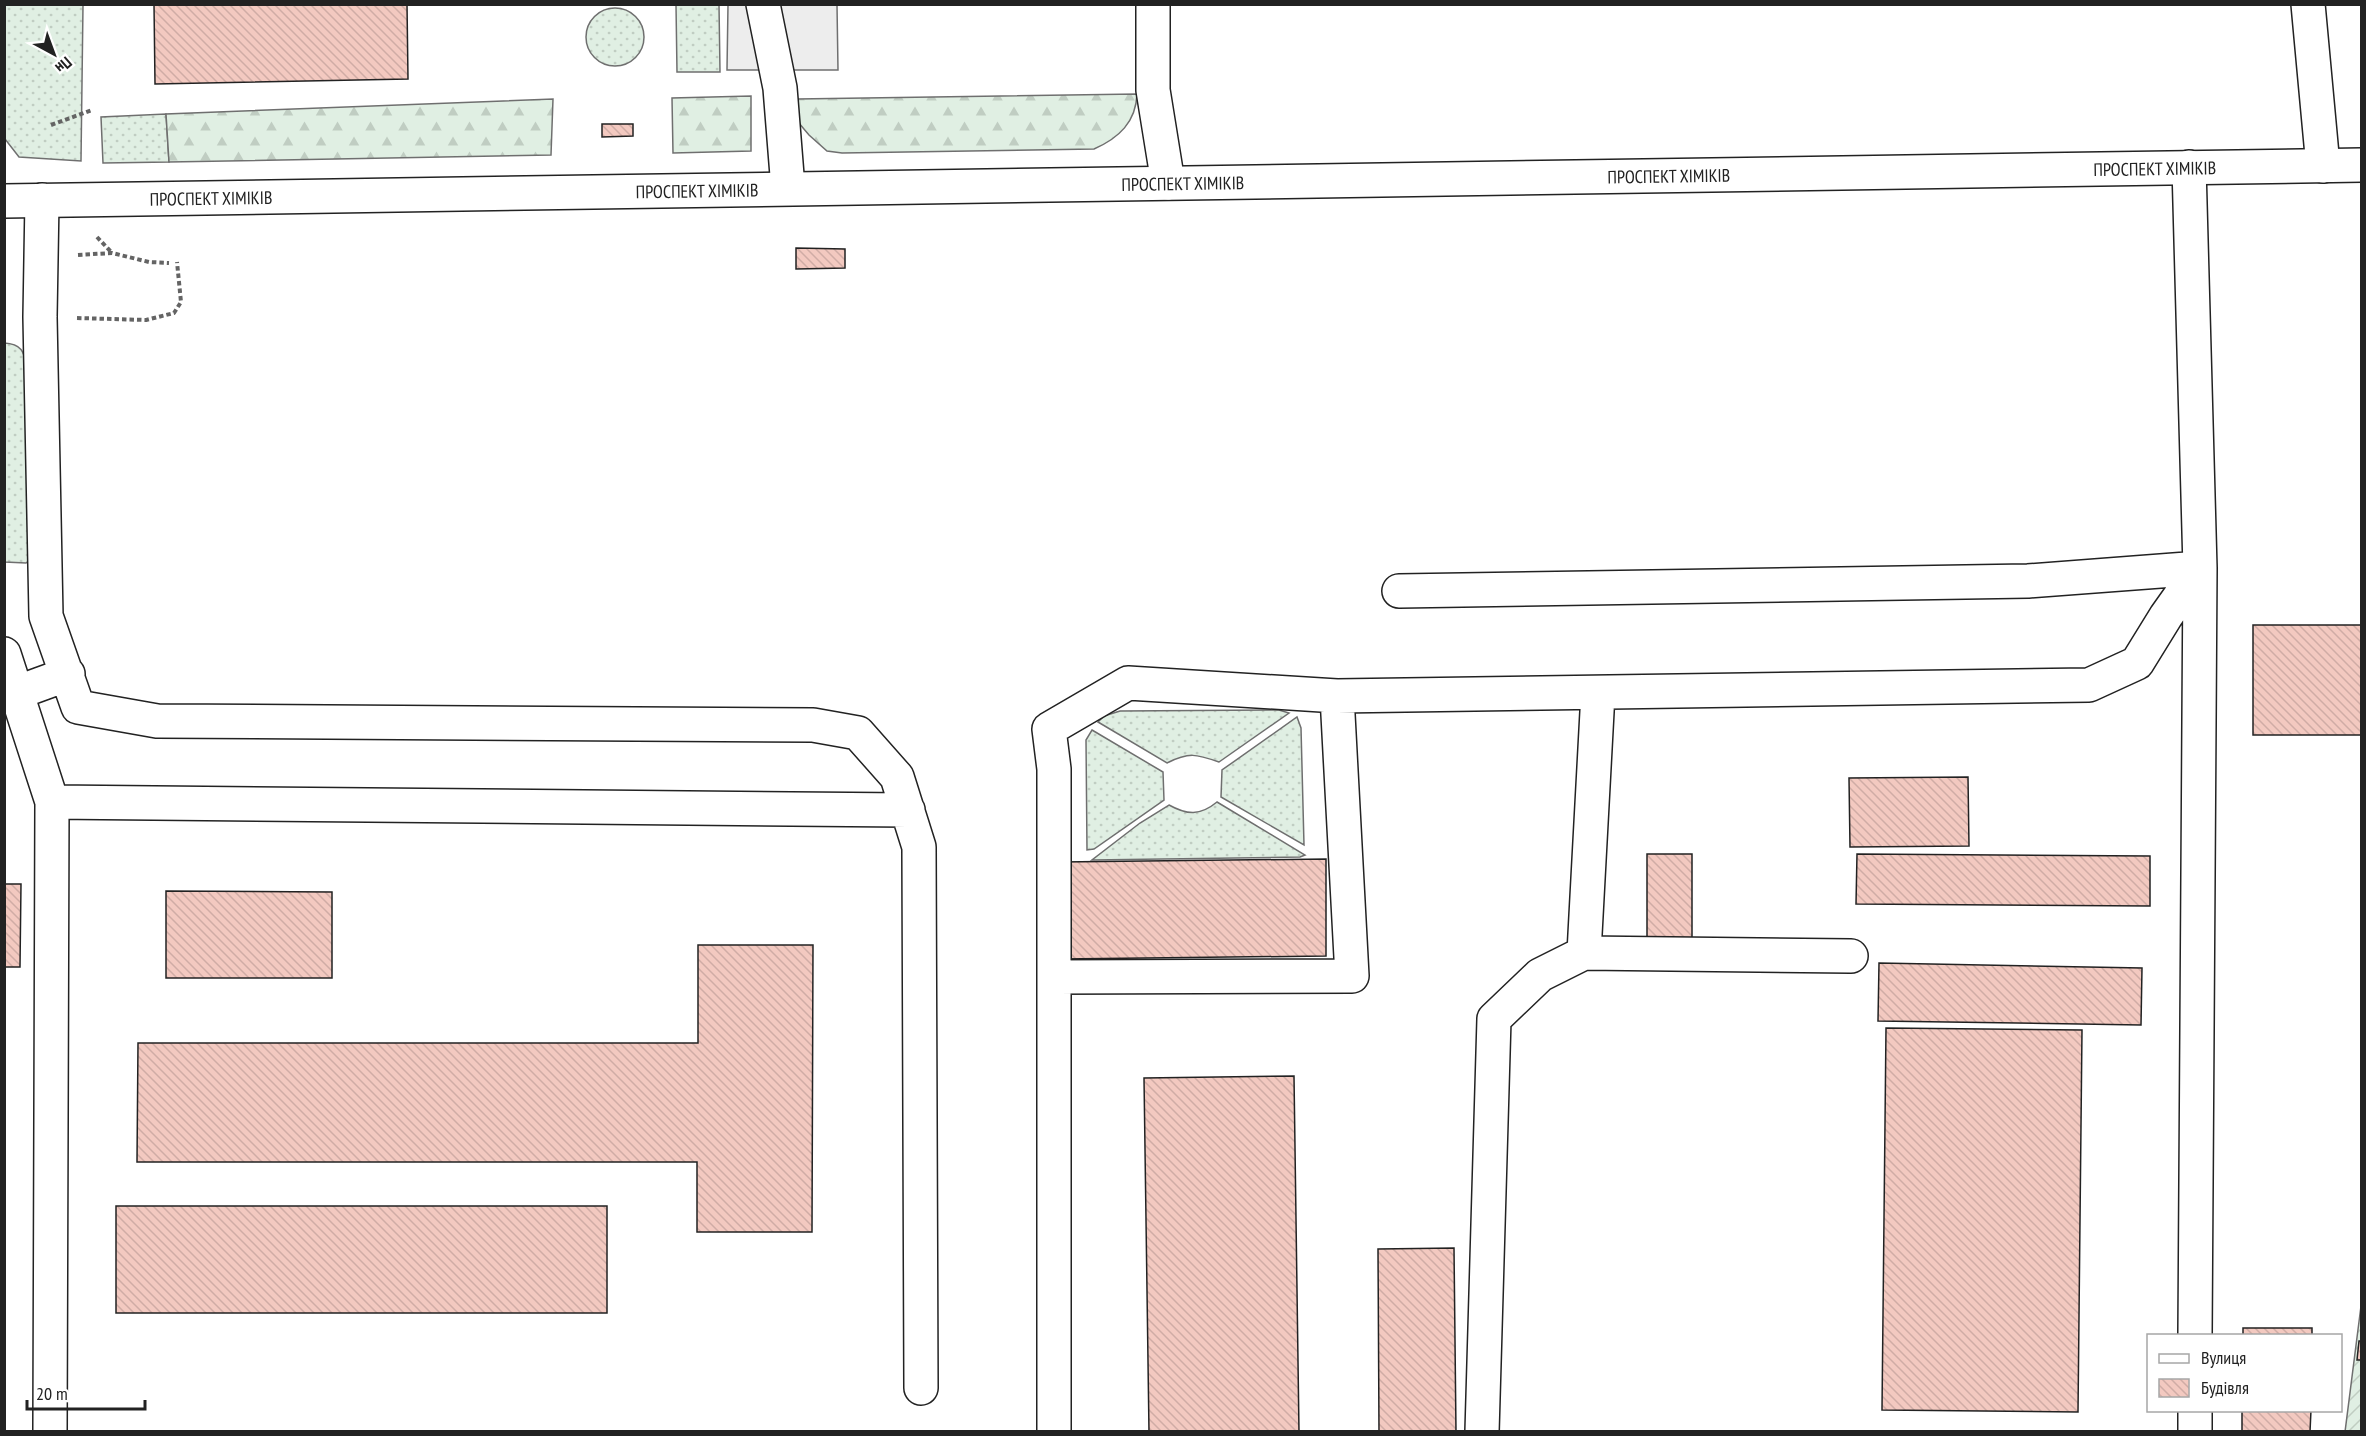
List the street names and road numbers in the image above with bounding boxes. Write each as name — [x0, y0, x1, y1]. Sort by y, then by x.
street label: ПРОСПЕКТ ХІМІКІВ — [2093, 156, 2216, 181]
street label: ПРОСПЕКТ ХІМІКІВ — [1607, 163, 1730, 188]
street label: ПРОСПЕКТ ХІМІКІВ — [1121, 171, 1244, 195]
street label: ПРОСПЕКТ ХІМІКІВ — [635, 178, 758, 203]
street label: ПРОСПЕКТ ХІМІКІВ — [149, 185, 273, 210]

